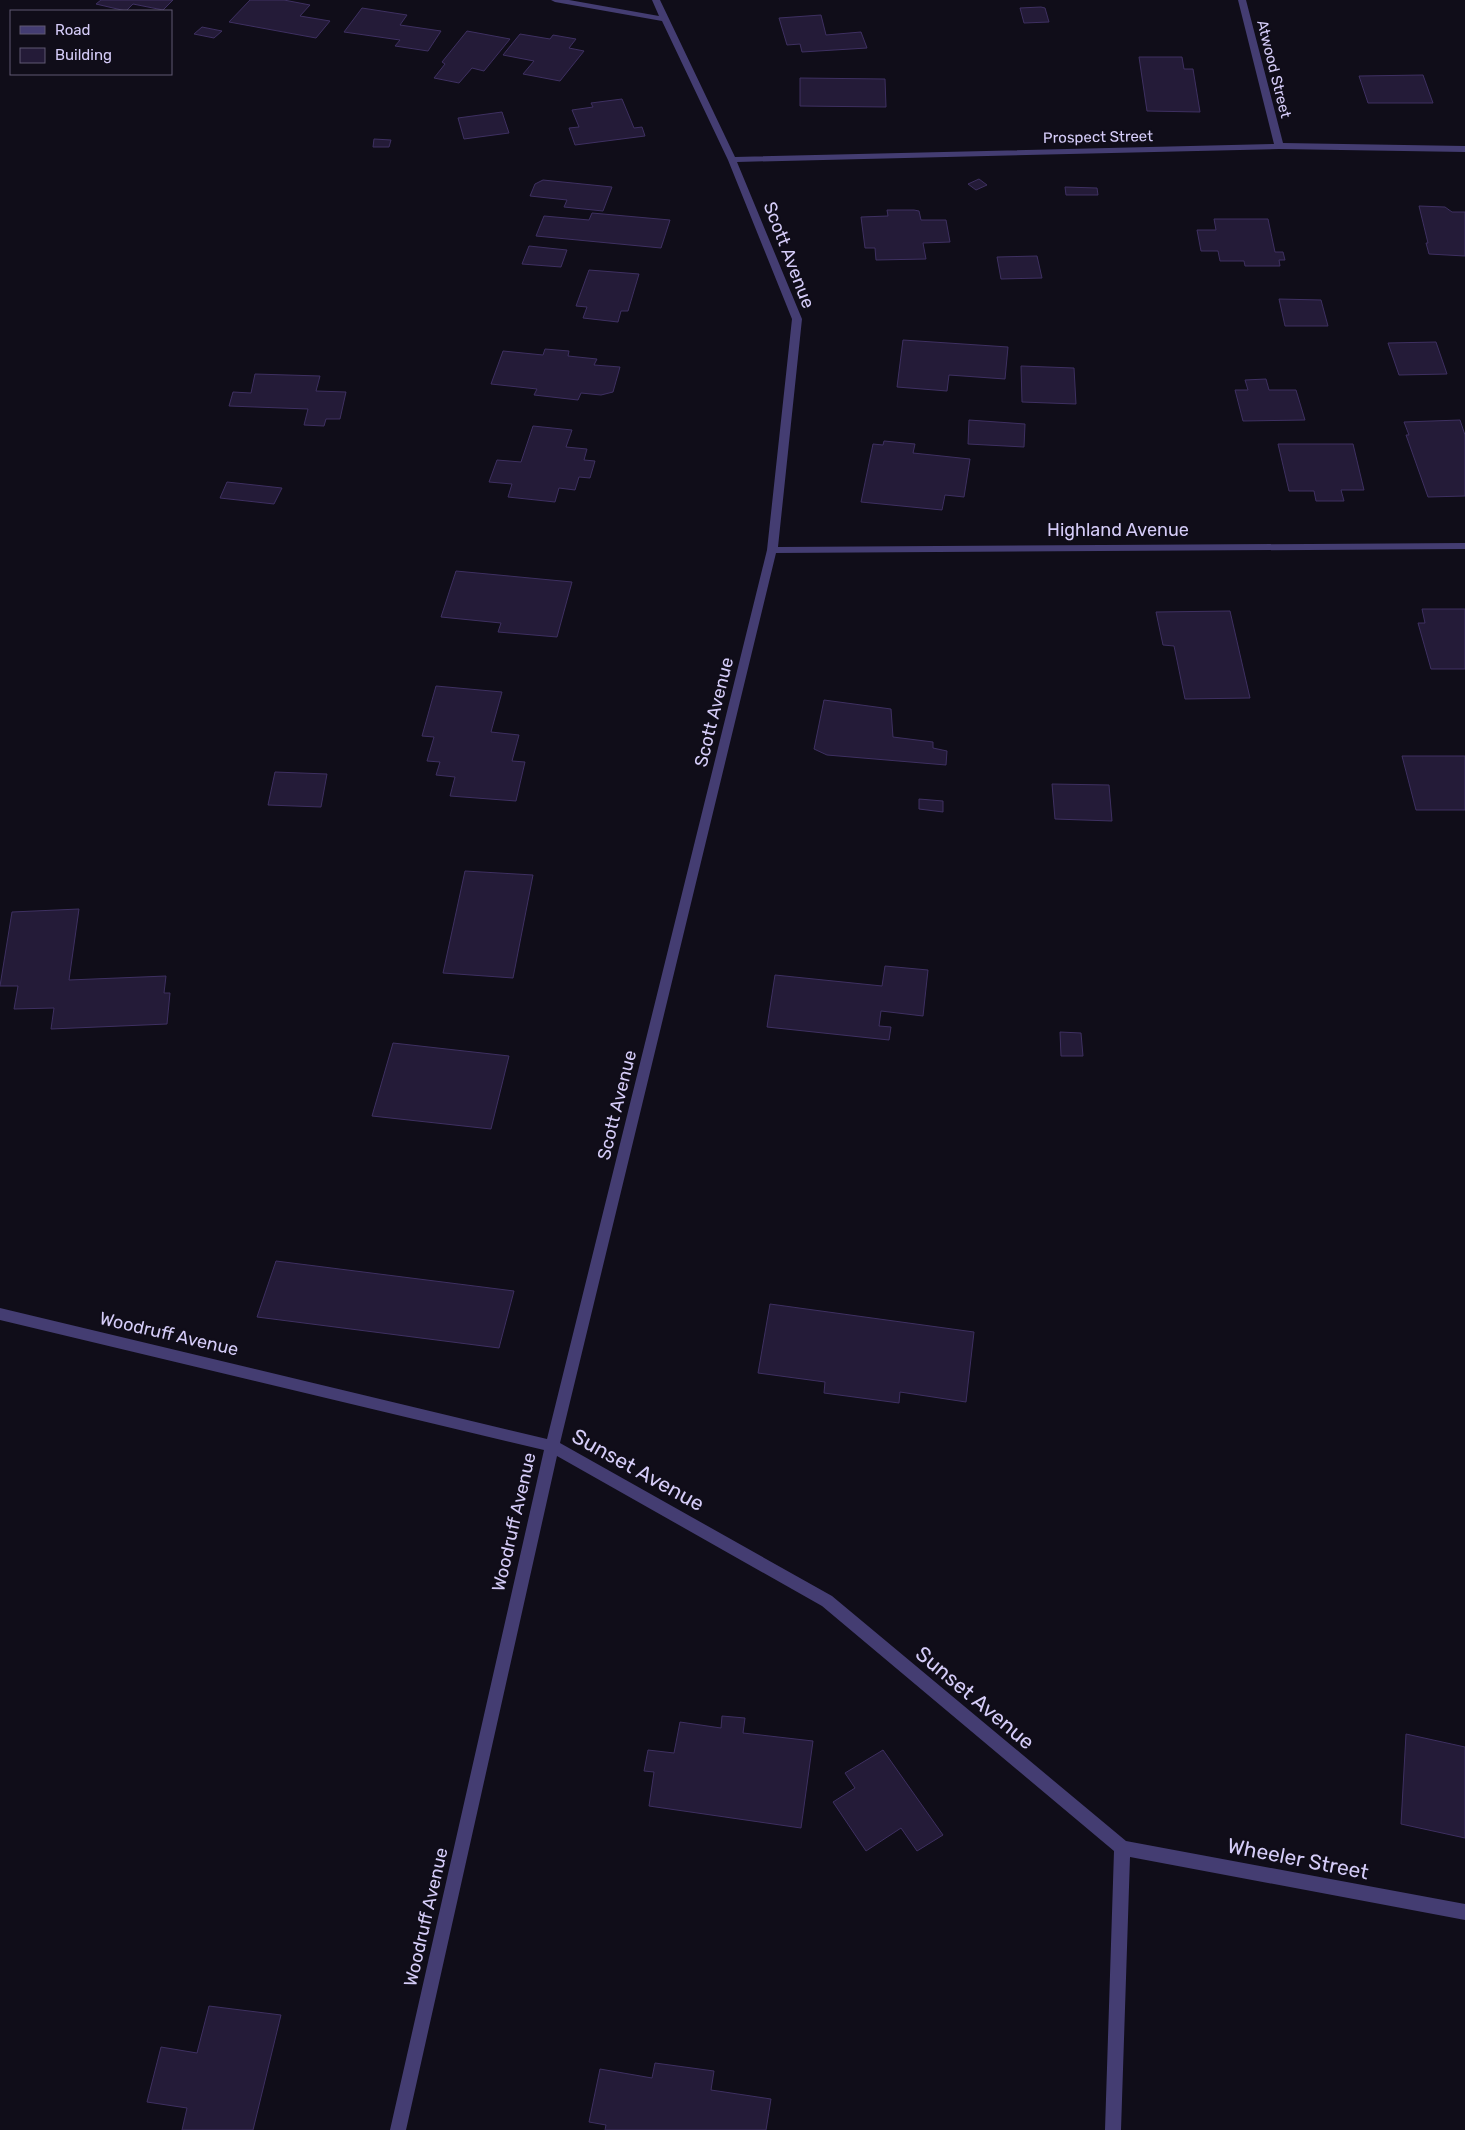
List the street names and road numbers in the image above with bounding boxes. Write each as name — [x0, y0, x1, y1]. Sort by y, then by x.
street label: Atwood Street — [1253, 18, 1295, 120]
street label: Prospect Street — [1043, 127, 1153, 147]
street label: Scott Avenue — [759, 199, 819, 311]
street label: Highland Avenue — [1047, 519, 1189, 541]
street label: Scott Avenue — [690, 655, 738, 769]
street label: Scott Avenue — [593, 1048, 641, 1162]
street label: Woodruff Avenue — [97, 1307, 241, 1361]
street label: Sunset Avenue — [568, 1423, 709, 1516]
street label: Woodruff Avenue — [487, 1450, 541, 1594]
street label: Sunset Avenue — [911, 1641, 1040, 1754]
street label: Wheeler Street — [1225, 1833, 1371, 1884]
street label: Woodruff Avenue — [399, 1845, 453, 1989]

